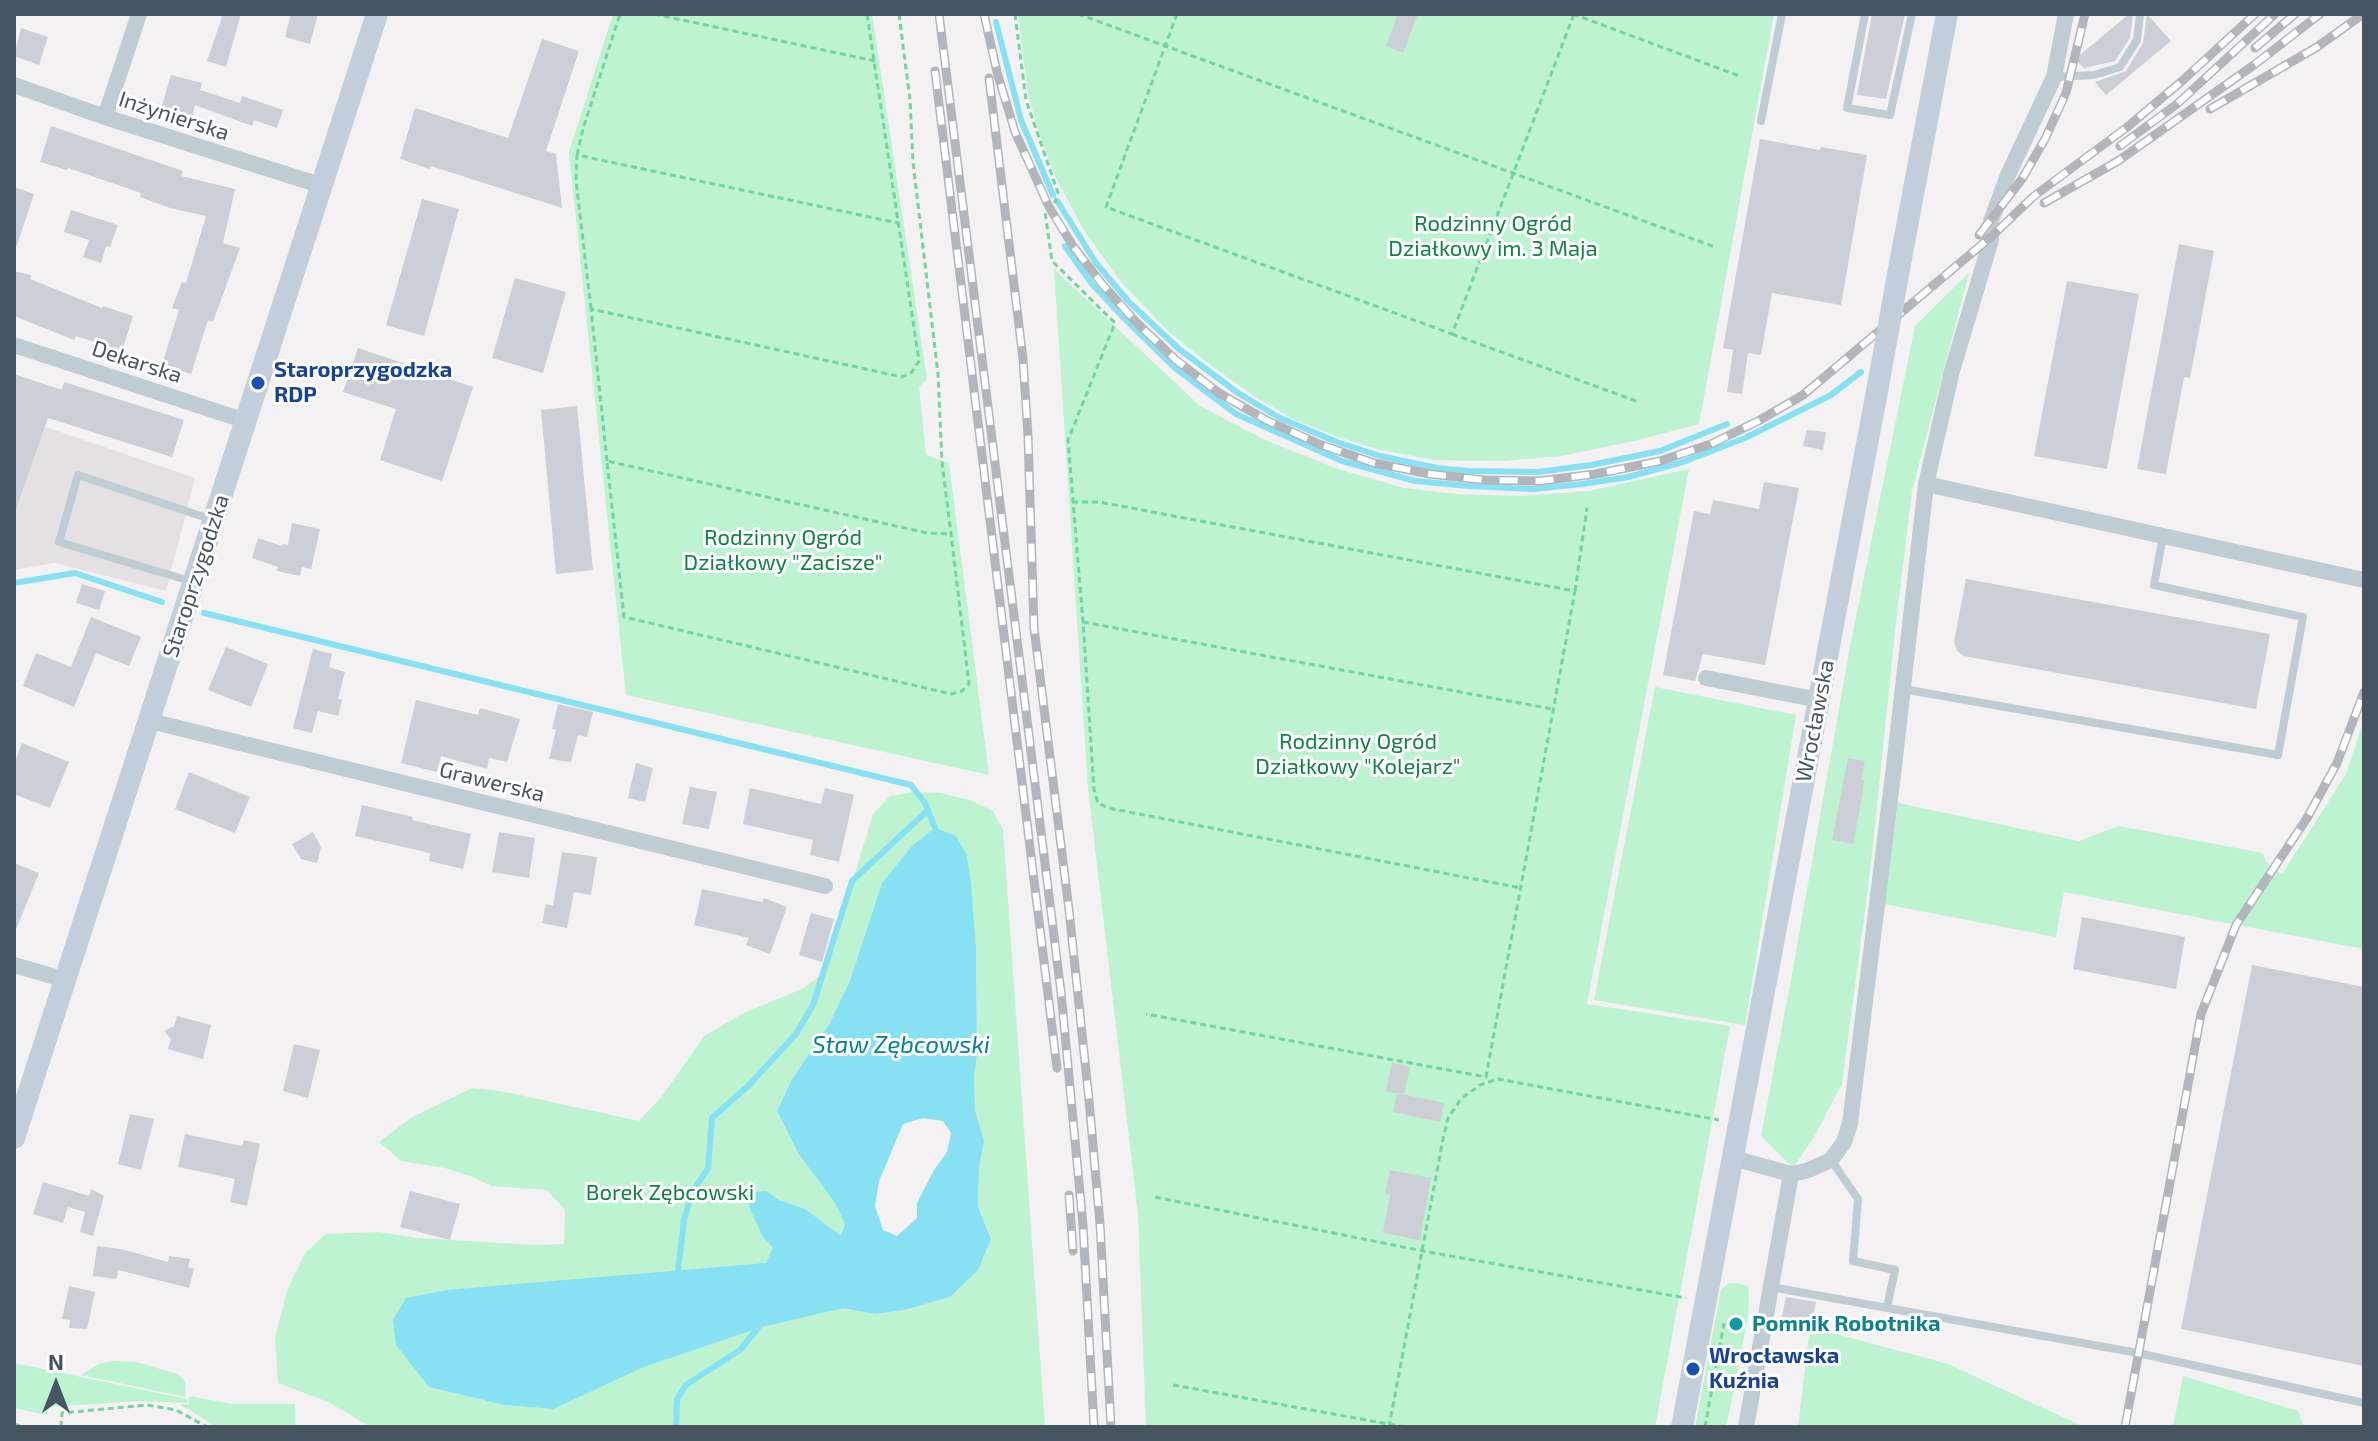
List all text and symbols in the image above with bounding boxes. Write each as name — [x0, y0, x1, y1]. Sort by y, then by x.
street label: Inżynierska — [115, 86, 233, 146]
park label: Rodzinny Ogród Działkowy im. 3 Maja — [1388, 211, 1598, 262]
street label: Dekarska — [89, 335, 185, 389]
place label: Staroprzygodzka RDP — [274, 357, 452, 408]
marker: Staroprzygodzka RDP — [249, 374, 267, 392]
street label: Staroprzygodzka — [157, 491, 235, 661]
park label: Rodzinny Ogród Działkowy "Zacisze" — [684, 525, 882, 576]
street label: Wrocławska — [1790, 658, 1840, 784]
park label: Rodzinny Ogród Działkowy "Kolejarz" — [1255, 729, 1461, 780]
street label: Grawerska — [436, 756, 548, 808]
water label: Staw Zębcowski — [812, 1031, 990, 1059]
park label: Borek Zębcowski — [586, 1180, 754, 1206]
place label: Pomnik Robotnika — [1752, 1311, 1940, 1337]
marker: Pomnik Robotnika — [1727, 1315, 1745, 1333]
place label: Wrocławska Kuźnia — [1709, 1343, 1839, 1394]
north arrow — [16, 1345, 96, 1425]
text: N — [48, 1348, 64, 1374]
marker: Wrocławska Kuźnia — [1684, 1360, 1702, 1378]

